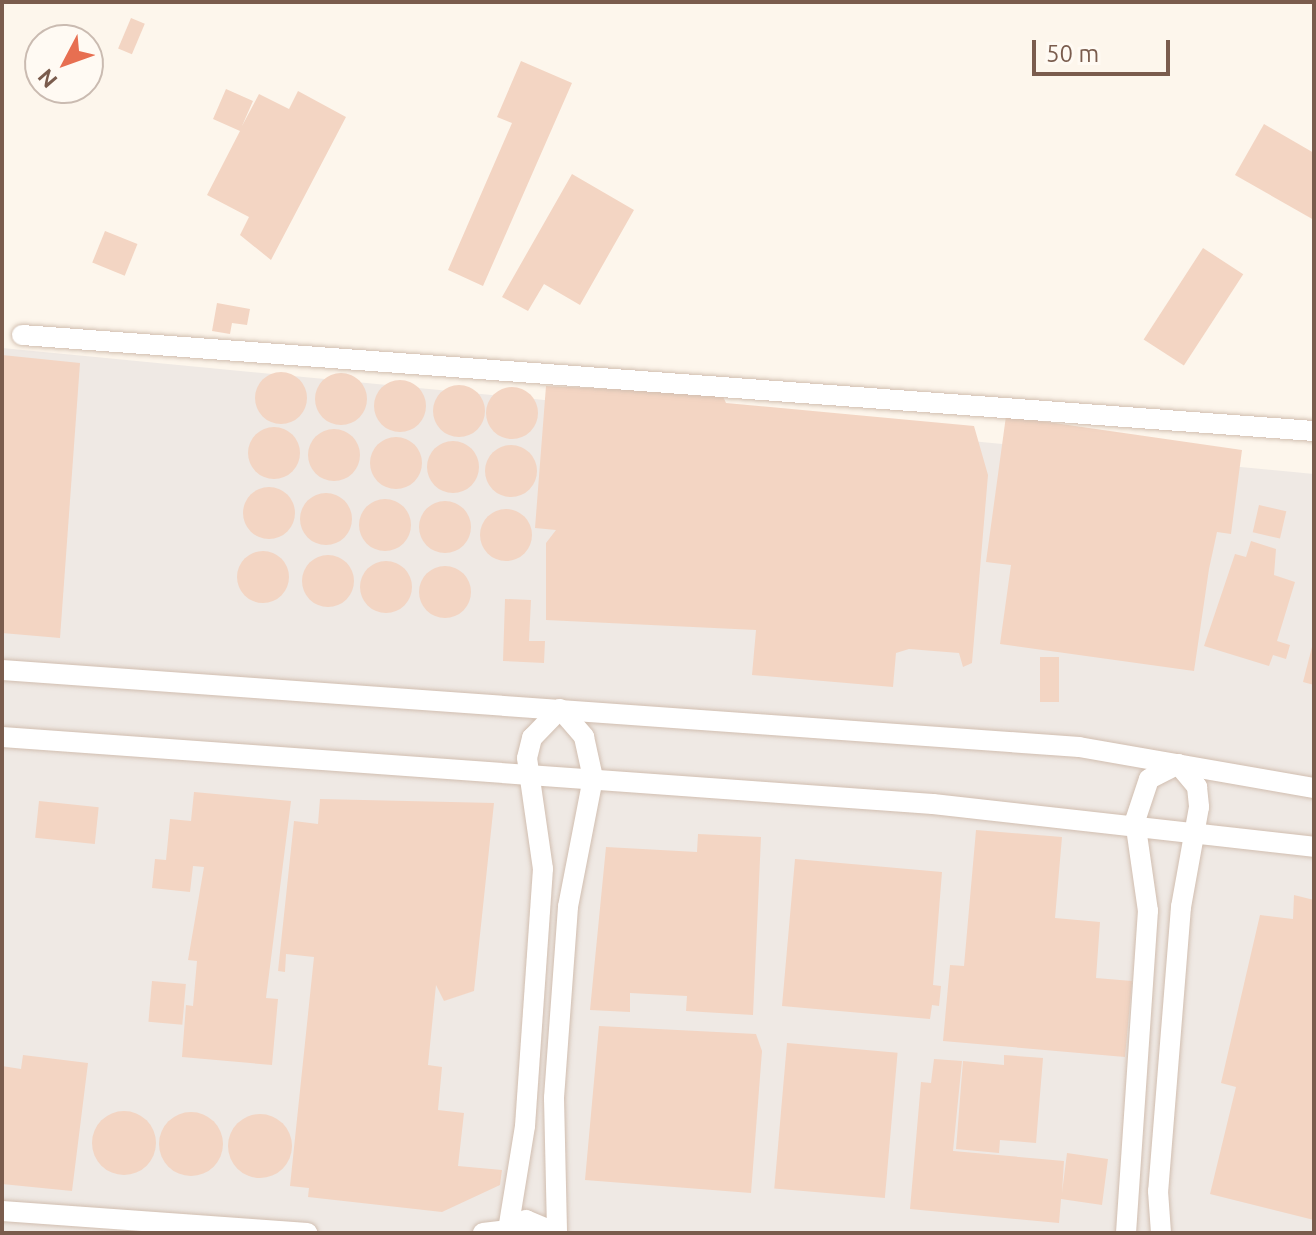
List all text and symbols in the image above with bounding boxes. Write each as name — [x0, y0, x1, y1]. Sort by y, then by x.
north arrow — [24, 24, 104, 104]
scale bar — [1036, 24, 1174, 74]
text: 50 m — [1046, 40, 1099, 67]
text: N — [32, 64, 62, 93]

